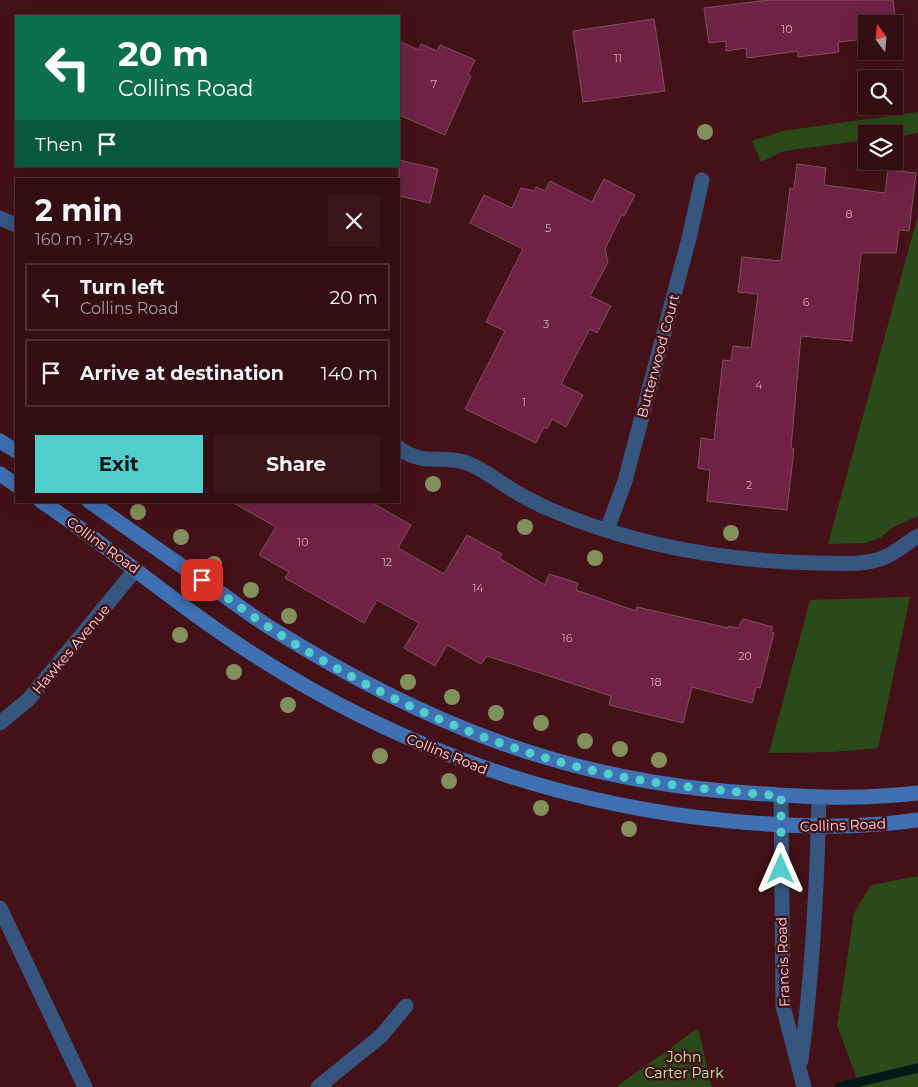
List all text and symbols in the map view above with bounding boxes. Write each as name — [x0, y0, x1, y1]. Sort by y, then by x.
north arrow — [858, 15, 902, 60]
map controls — [858, 15, 903, 170]
house number: 10 — [781, 22, 793, 36]
text: 20 m — [118, 32, 209, 75]
icon: left — [35, 35, 100, 100]
house number: 11 — [614, 51, 622, 65]
button: search — [858, 70, 903, 115]
text: Collins Road — [118, 75, 254, 102]
house number: 7 — [431, 77, 437, 91]
button: layers — [858, 125, 903, 170]
icon: arrive — [93, 130, 121, 158]
text: Then — [35, 133, 83, 156]
text: 2 min — [35, 192, 122, 229]
button: close — [328, 195, 380, 247]
house number: 8 — [845, 207, 853, 221]
house number: 5 — [545, 221, 551, 235]
text: 160 m · 17:49 — [35, 230, 133, 249]
text: Turn left — [80, 276, 165, 299]
icon: left — [37, 283, 65, 311]
text: 20 m — [330, 286, 378, 309]
street label: Butterwood Court — [633, 292, 683, 420]
house number: 6 — [803, 295, 810, 309]
text: Collins Road — [80, 299, 179, 318]
house number: 3 — [543, 317, 549, 331]
icon: arrive — [37, 359, 65, 387]
text: Arrive at destination — [80, 362, 284, 385]
text: 140 m — [321, 362, 378, 385]
house number: 4 — [755, 378, 763, 392]
house number: 1 — [522, 395, 526, 409]
button: Exit — [35, 435, 203, 493]
button: Share — [213, 435, 380, 493]
house number: 2 — [746, 478, 752, 492]
street label: Collins Road — [63, 512, 143, 578]
house number: 10 — [297, 535, 309, 549]
house number: 12 — [382, 555, 392, 569]
pin — [181, 559, 223, 601]
icon: arrive — [188, 566, 216, 594]
house number: 14 — [472, 581, 484, 595]
street label: Hawkes Avenue — [28, 600, 114, 698]
house number: 16 — [562, 631, 573, 645]
house number: 20 — [738, 649, 752, 663]
house number: 18 — [651, 675, 662, 689]
street label: Collins Road — [404, 729, 490, 779]
street label: Collins Road — [800, 815, 886, 835]
position arrow — [754, 842, 806, 894]
street label: Francis Road — [772, 917, 794, 1007]
park label: John Carter Park — [644, 1048, 724, 1082]

